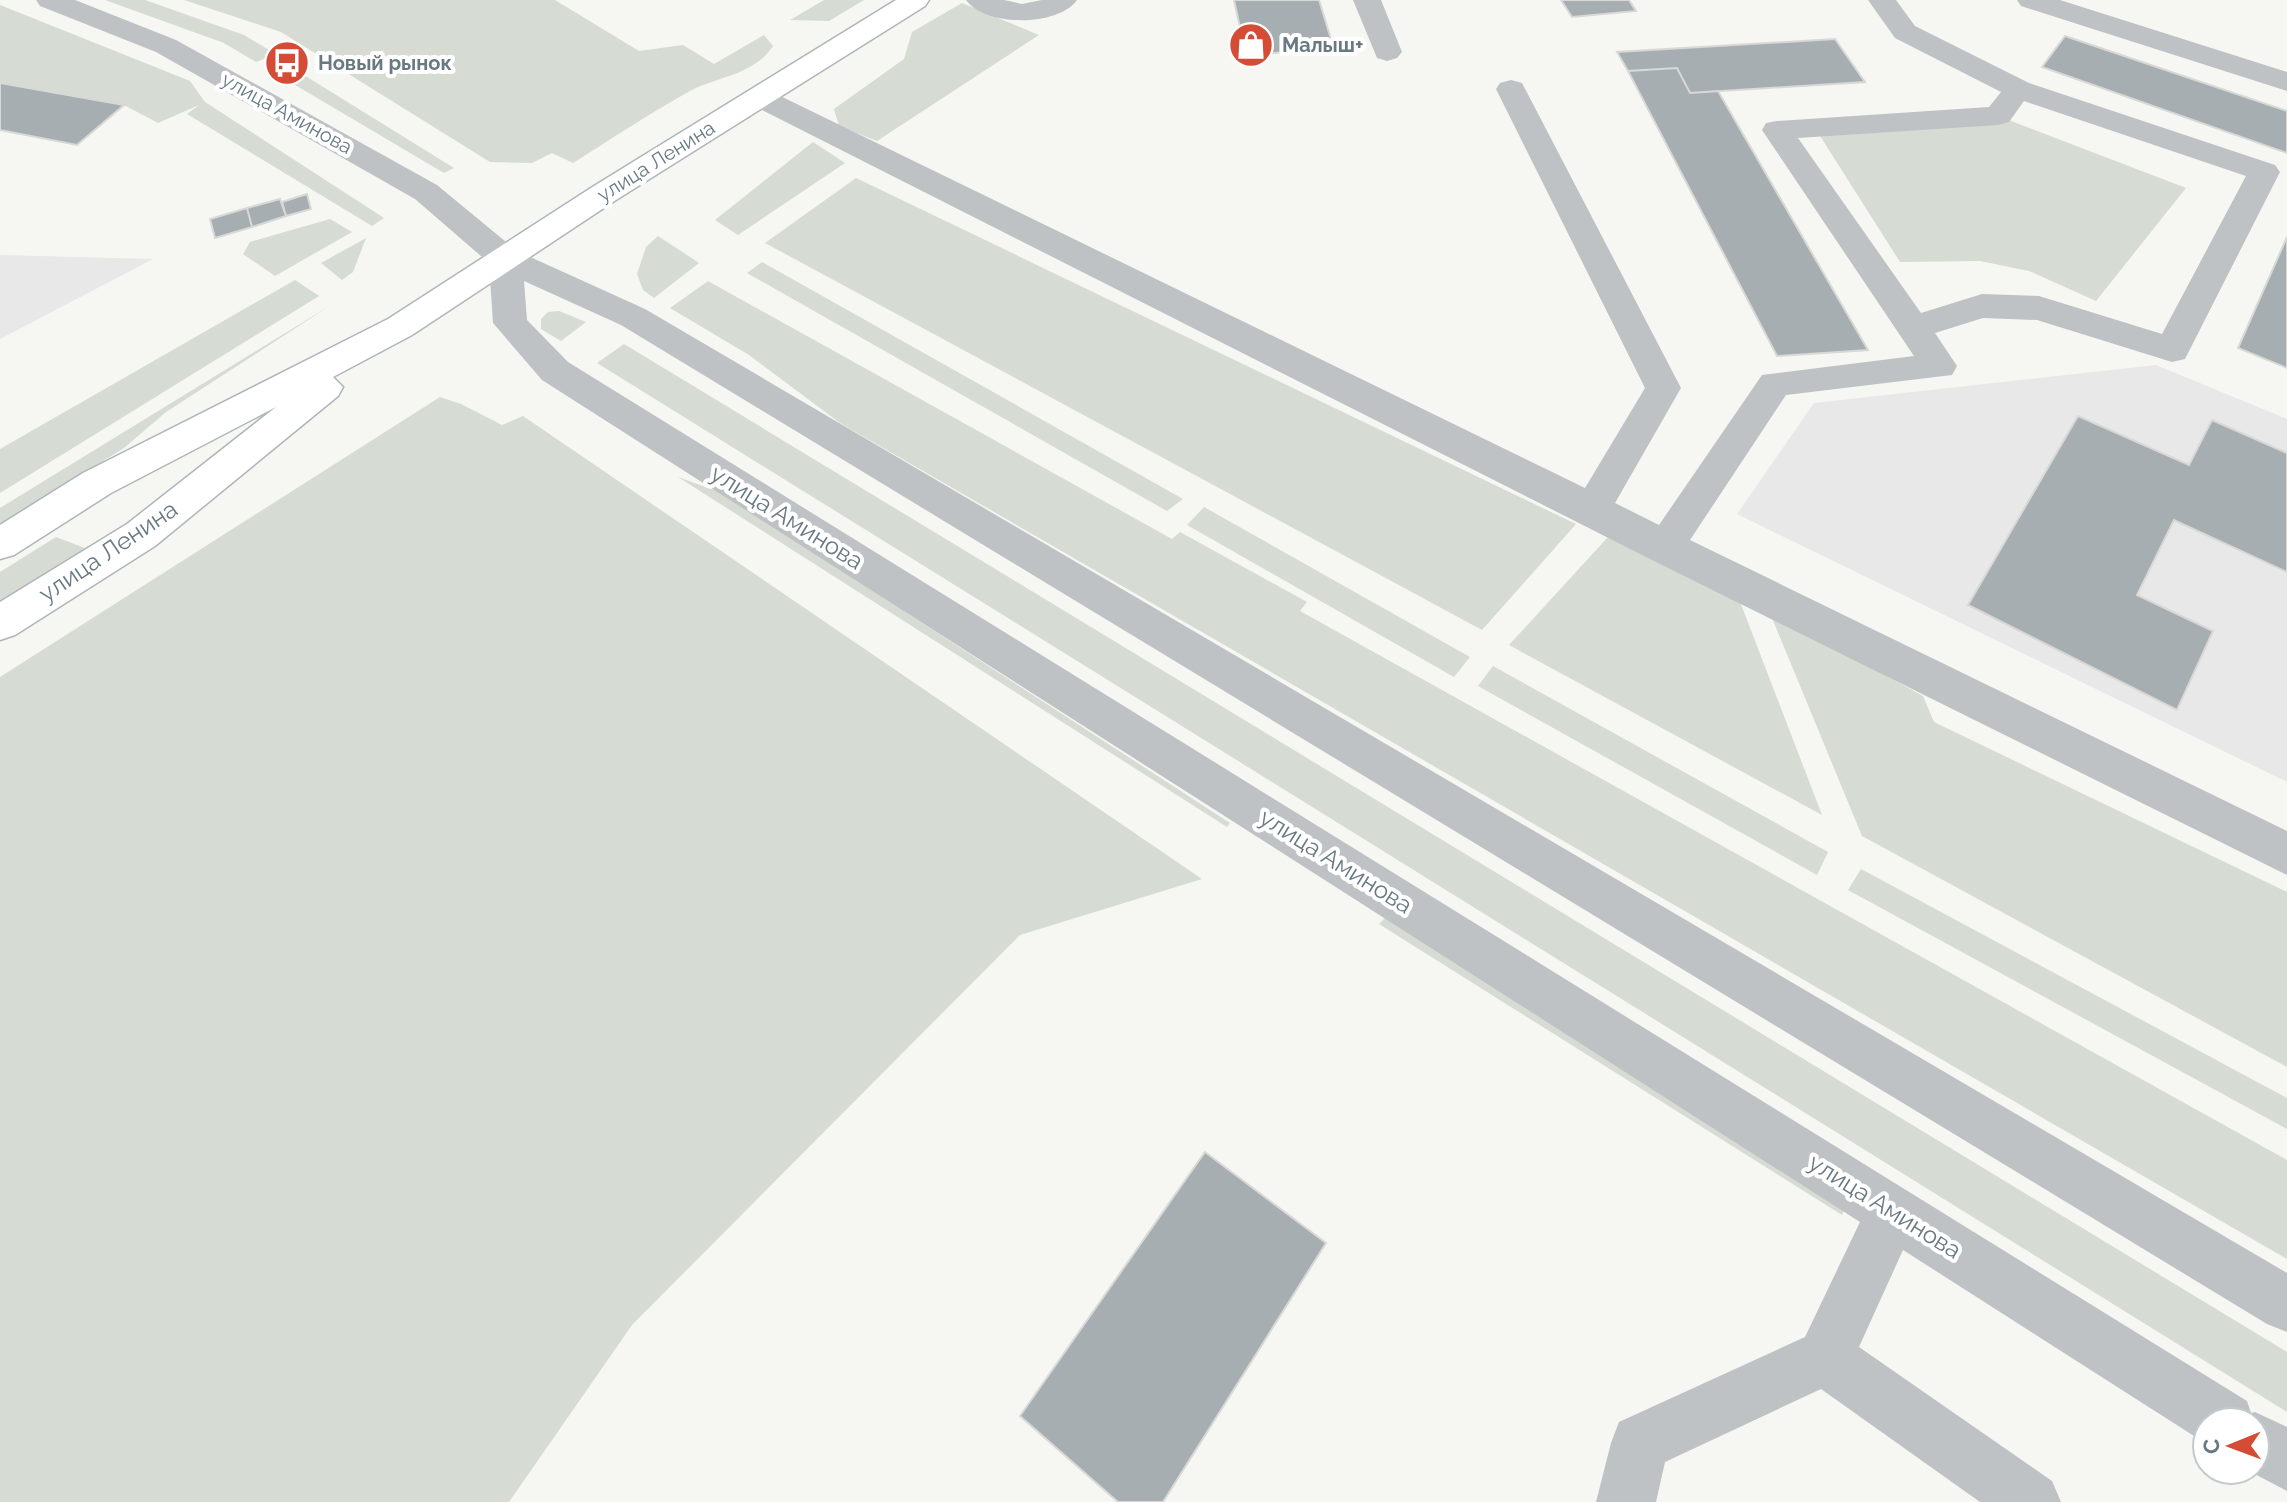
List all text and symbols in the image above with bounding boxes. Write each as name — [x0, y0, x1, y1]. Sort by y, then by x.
shop icon: Малыш+ — [1227, 21, 1275, 69]
place label: Малыш+ — [1282, 33, 1363, 57]
bus stop icon: Новый рынок — [263, 39, 311, 87]
place label: Новый рынок — [318, 51, 452, 75]
street label: улица Аминова — [217, 67, 357, 159]
street label: улица Ленина — [593, 115, 719, 207]
street label: улица Аминова — [705, 458, 869, 576]
street label: улица Ленина — [33, 494, 183, 608]
street label: улица Аминова — [1254, 802, 1418, 920]
street label: улица Аминова — [1803, 1147, 1967, 1265]
north arrow — [2191, 1406, 2271, 1486]
text: С — [2198, 1439, 2224, 1454]

